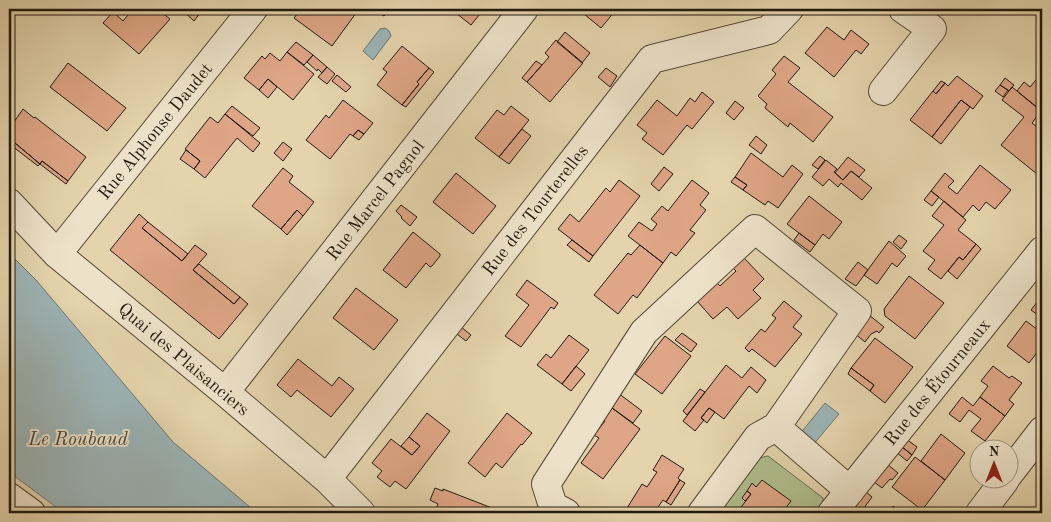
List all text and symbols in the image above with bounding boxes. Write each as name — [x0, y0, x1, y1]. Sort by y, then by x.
street label: Rue Alphonse Daudet — [95, 60, 216, 203]
street label: Rue Marcel Pagnol — [324, 137, 428, 264]
street label: Rue des Tourterelles — [479, 142, 592, 279]
street label: Quai des Plaisanciers — [114, 300, 252, 420]
street label: Rue des Étourneaux — [878, 313, 994, 449]
water label: Le Roubaud — [27, 431, 129, 450]
north arrow — [968, 440, 1018, 490]
text: N — [989, 445, 1000, 459]

